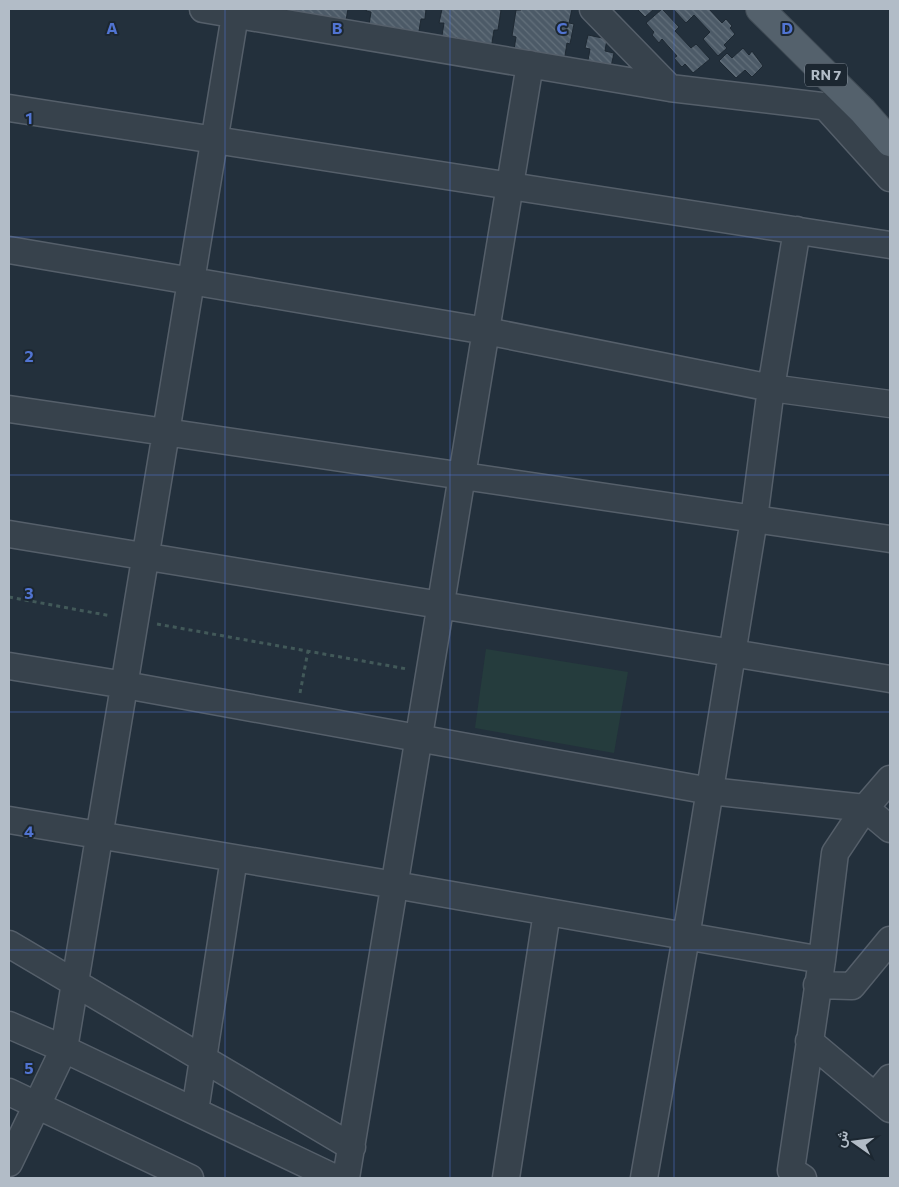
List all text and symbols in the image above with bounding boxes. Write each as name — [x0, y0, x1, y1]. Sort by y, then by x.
text: A — [106, 18, 118, 37]
text: B — [332, 18, 343, 37]
text: C — [557, 18, 568, 37]
text: D — [781, 18, 793, 37]
road number: RN 7 — [805, 64, 847, 86]
text: 1 — [25, 108, 33, 127]
text: 2 — [24, 346, 34, 365]
text: 3 — [24, 583, 34, 602]
text: 4 — [24, 821, 34, 840]
text: 5 — [24, 1058, 34, 1077]
north arrow — [829, 1117, 879, 1167]
text: ش — [831, 1128, 852, 1149]

